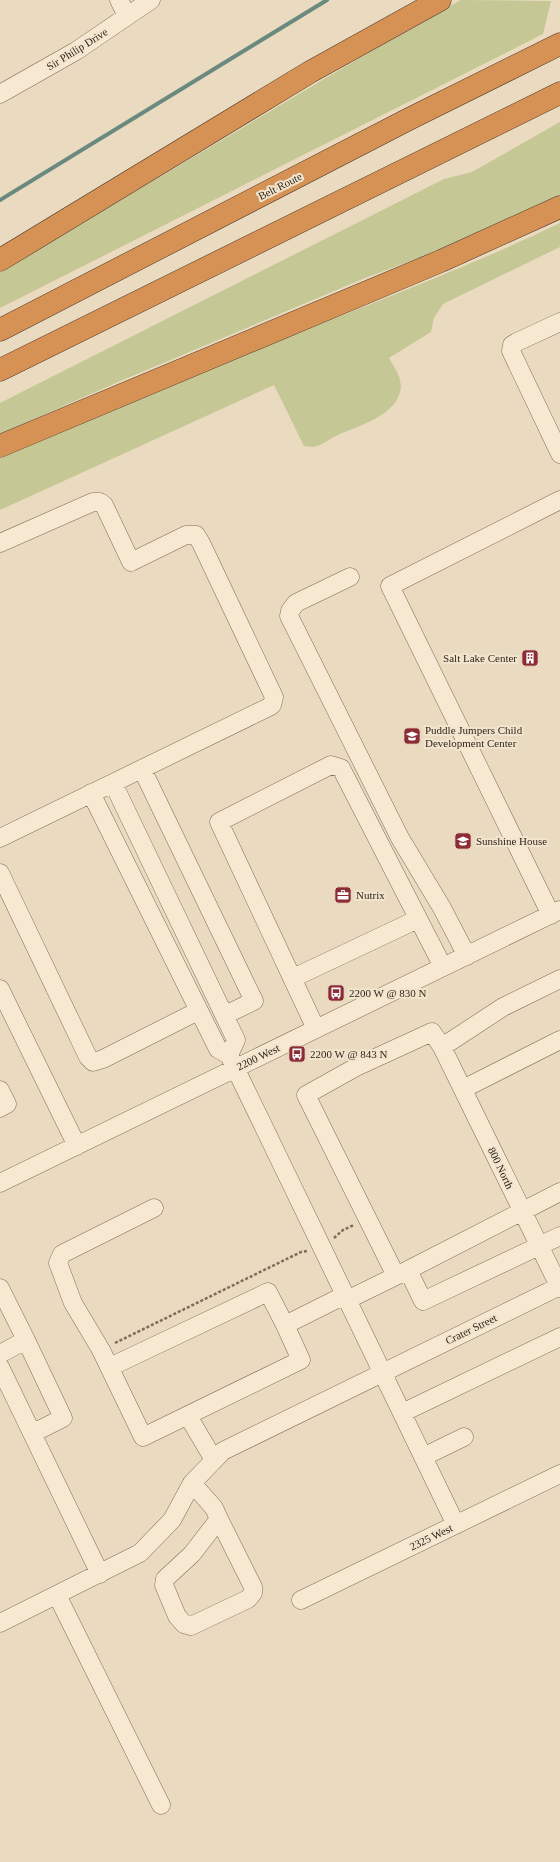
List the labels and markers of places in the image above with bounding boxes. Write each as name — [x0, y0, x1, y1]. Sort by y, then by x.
building icon: Salt Lake Center — [520, 648, 540, 668]
place label: Salt Lake Center — [443, 652, 517, 664]
place label: Puddle Jumpers Child Development Center — [425, 724, 523, 749]
school or university icon: Puddle Jumpers Child Development Center — [402, 726, 422, 746]
school or university icon: Sunshine House — [453, 831, 473, 851]
place label: Sunshine House — [476, 835, 547, 847]
office icon: Nutrix — [333, 885, 353, 905]
place label: Nutrix — [356, 889, 385, 901]
bus stop icon: 2200 W @ 830 N — [326, 983, 346, 1003]
place label: 2200 W @ 830 N — [349, 987, 427, 999]
bus stop icon: 2200 W @ 843 N — [287, 1044, 307, 1064]
place label: 2200 W @ 843 N — [310, 1048, 388, 1060]

